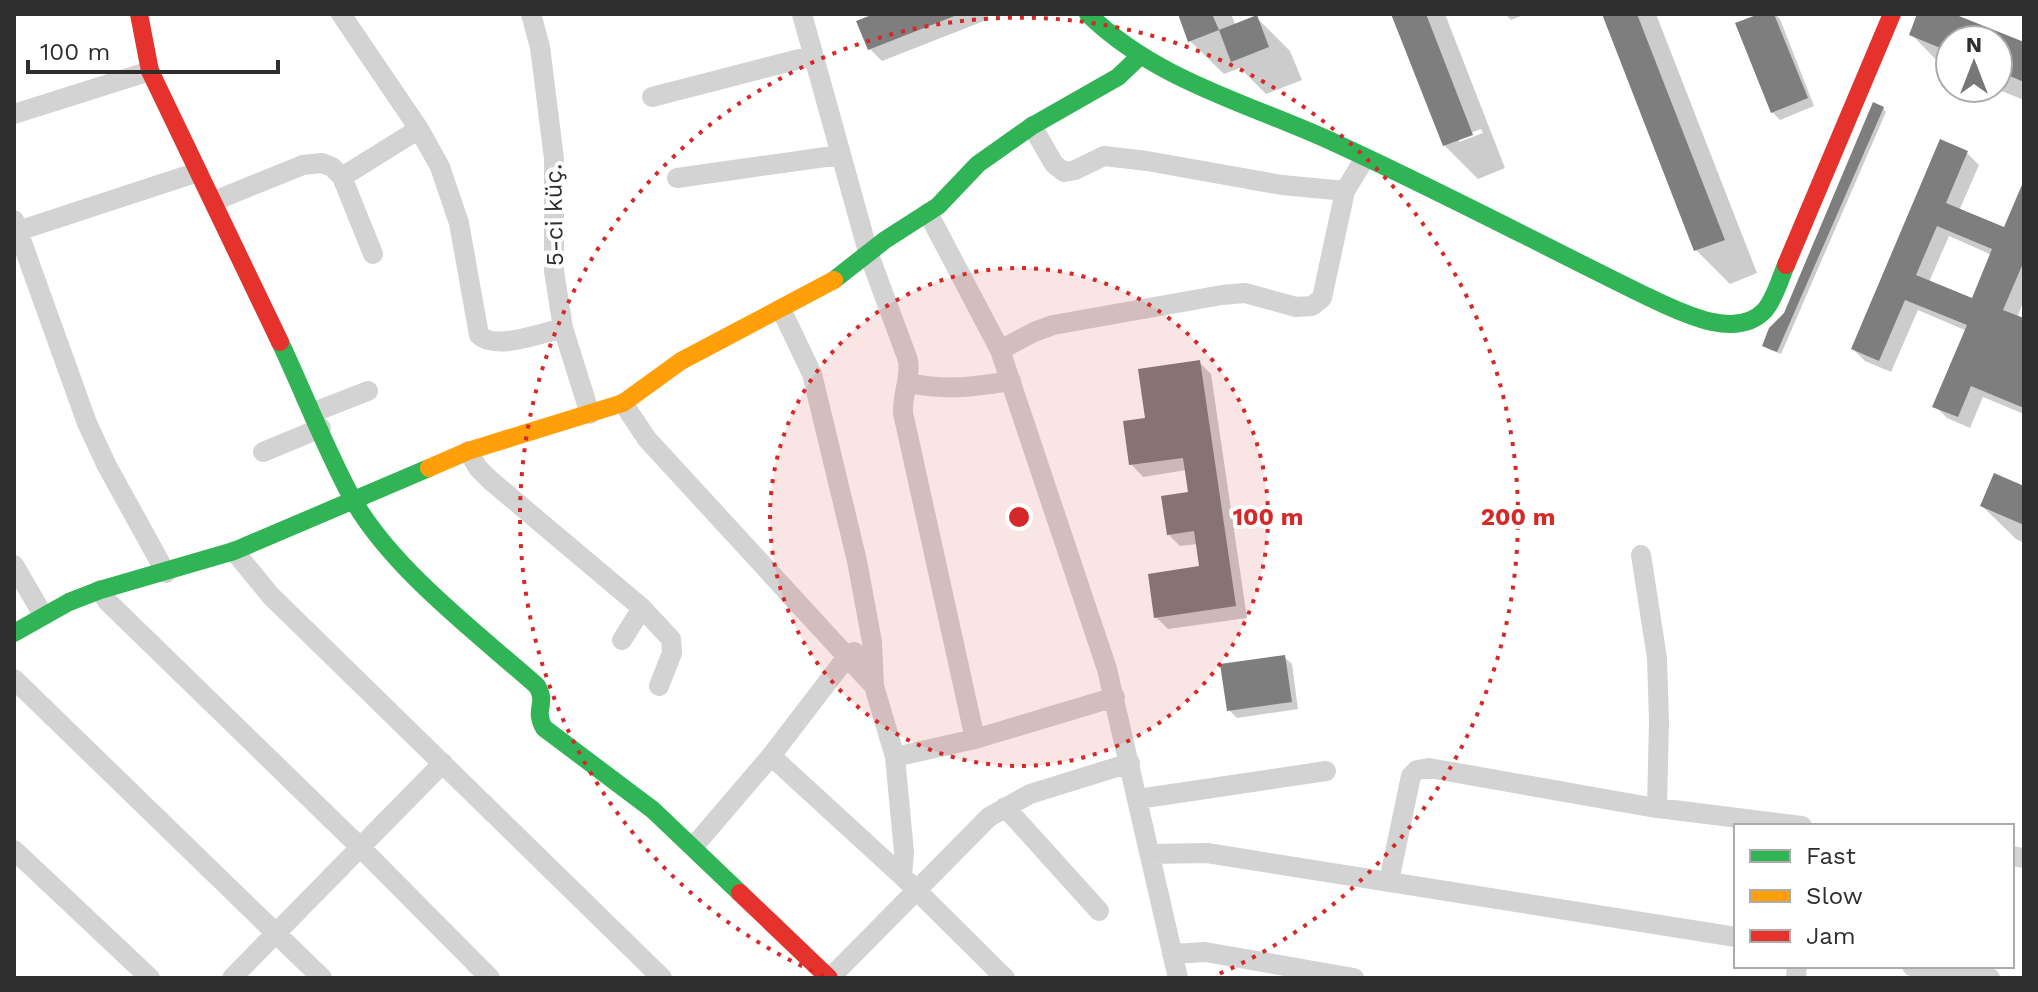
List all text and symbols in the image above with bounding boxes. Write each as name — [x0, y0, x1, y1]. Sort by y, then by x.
scale bar — [28, 24, 278, 74]
north arrow — [1934, 24, 2014, 104]
text: N — [1966, 32, 1982, 57]
text: 100 m — [40, 38, 110, 66]
street label: 5-ci küç. — [539, 164, 569, 266]
centre of rings — [1005, 503, 1033, 531]
text: 100 m — [1233, 503, 1303, 531]
text: 200 m — [1481, 503, 1555, 531]
legend — [1734, 824, 2014, 968]
text: Fast — [1806, 842, 1856, 870]
text: Slow — [1806, 882, 1863, 910]
text: Jam — [1806, 922, 1856, 950]

